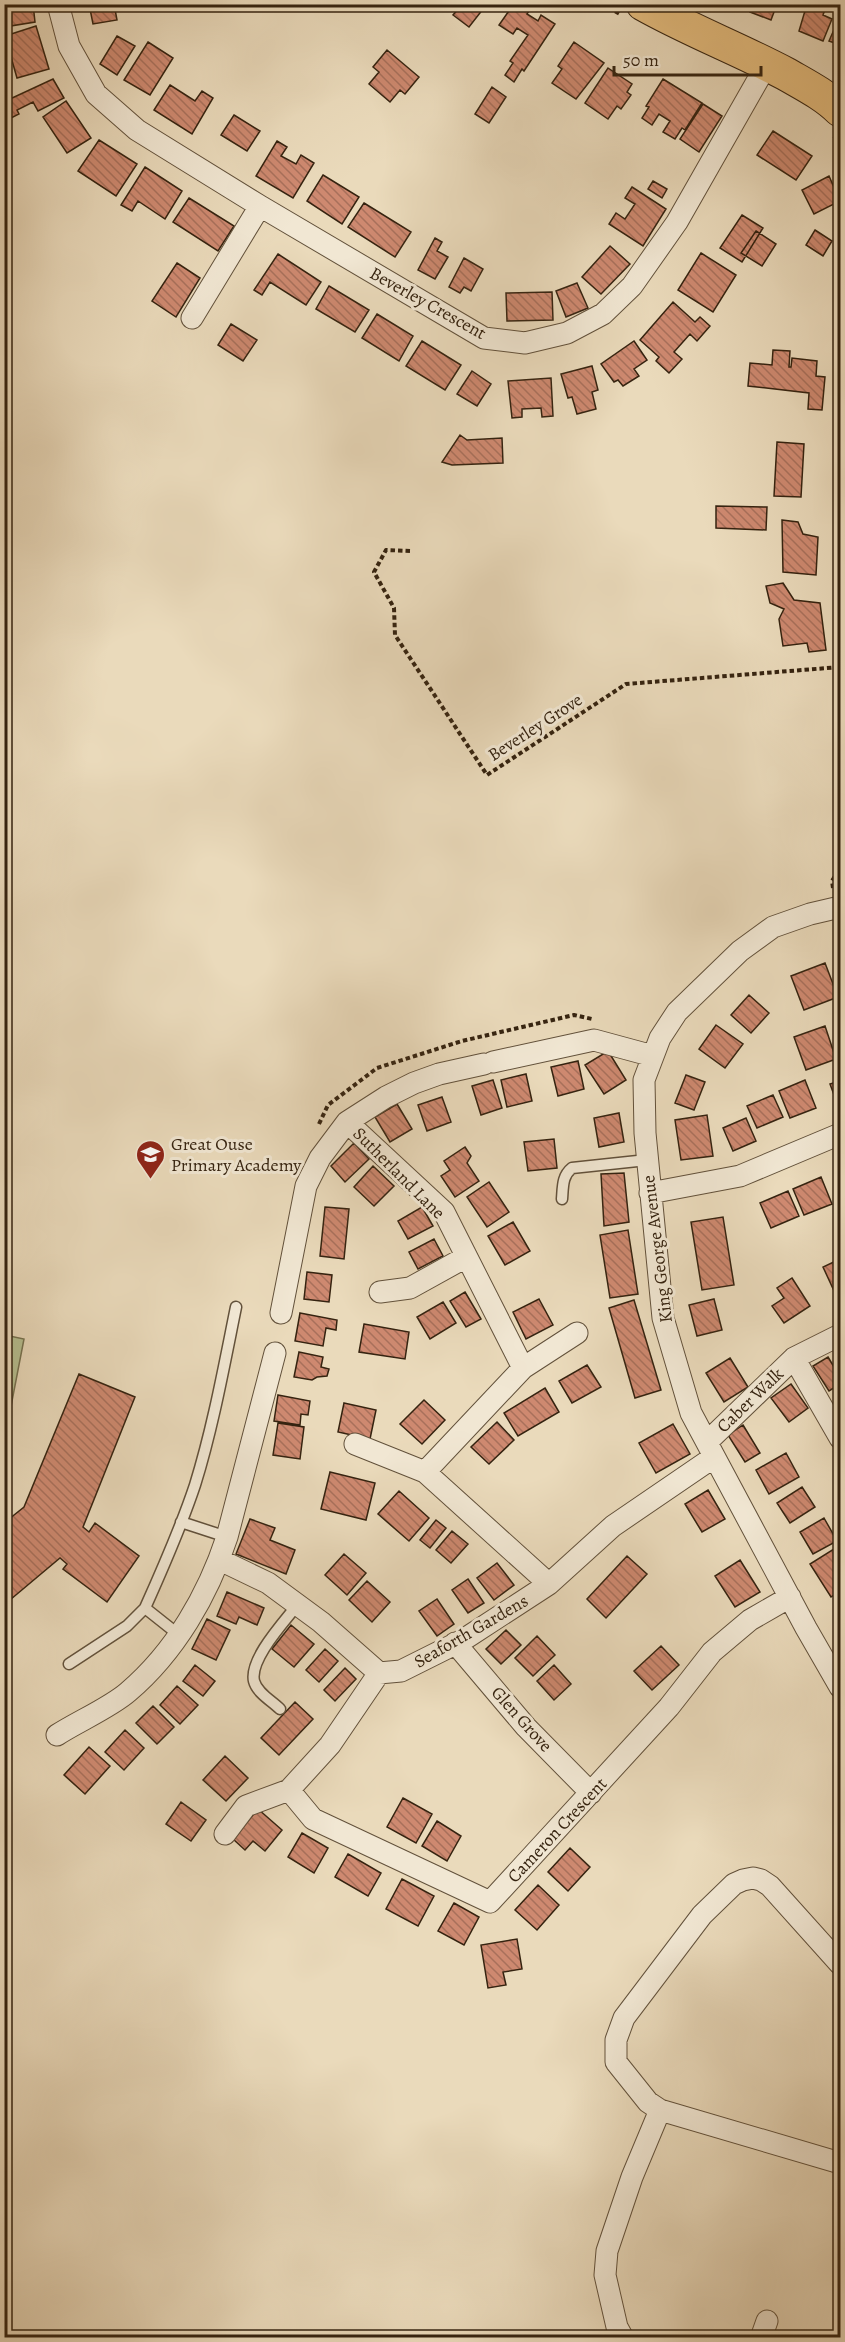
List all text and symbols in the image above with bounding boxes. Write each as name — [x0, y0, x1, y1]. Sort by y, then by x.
scale bar — [614, 39, 761, 77]
text: 50 m — [623, 48, 659, 72]
street label: Beverley Crescent — [366, 261, 491, 345]
street label: Beverley Grove — [483, 687, 587, 767]
street label: Sutherland Lane — [348, 1122, 450, 1224]
place label: Great Ouse Primary Academy — [171, 1132, 302, 1177]
school or university icon: Great Ouse Primary Academy — [134, 1138, 166, 1180]
street label: King George Avenue — [636, 1174, 678, 1324]
street label: Caber Walk — [711, 1362, 789, 1438]
street label: Seaforth Gardens — [410, 1589, 532, 1673]
street label: Glen Grove — [486, 1681, 558, 1757]
street label: Cameron Crescent — [502, 1772, 612, 1888]

